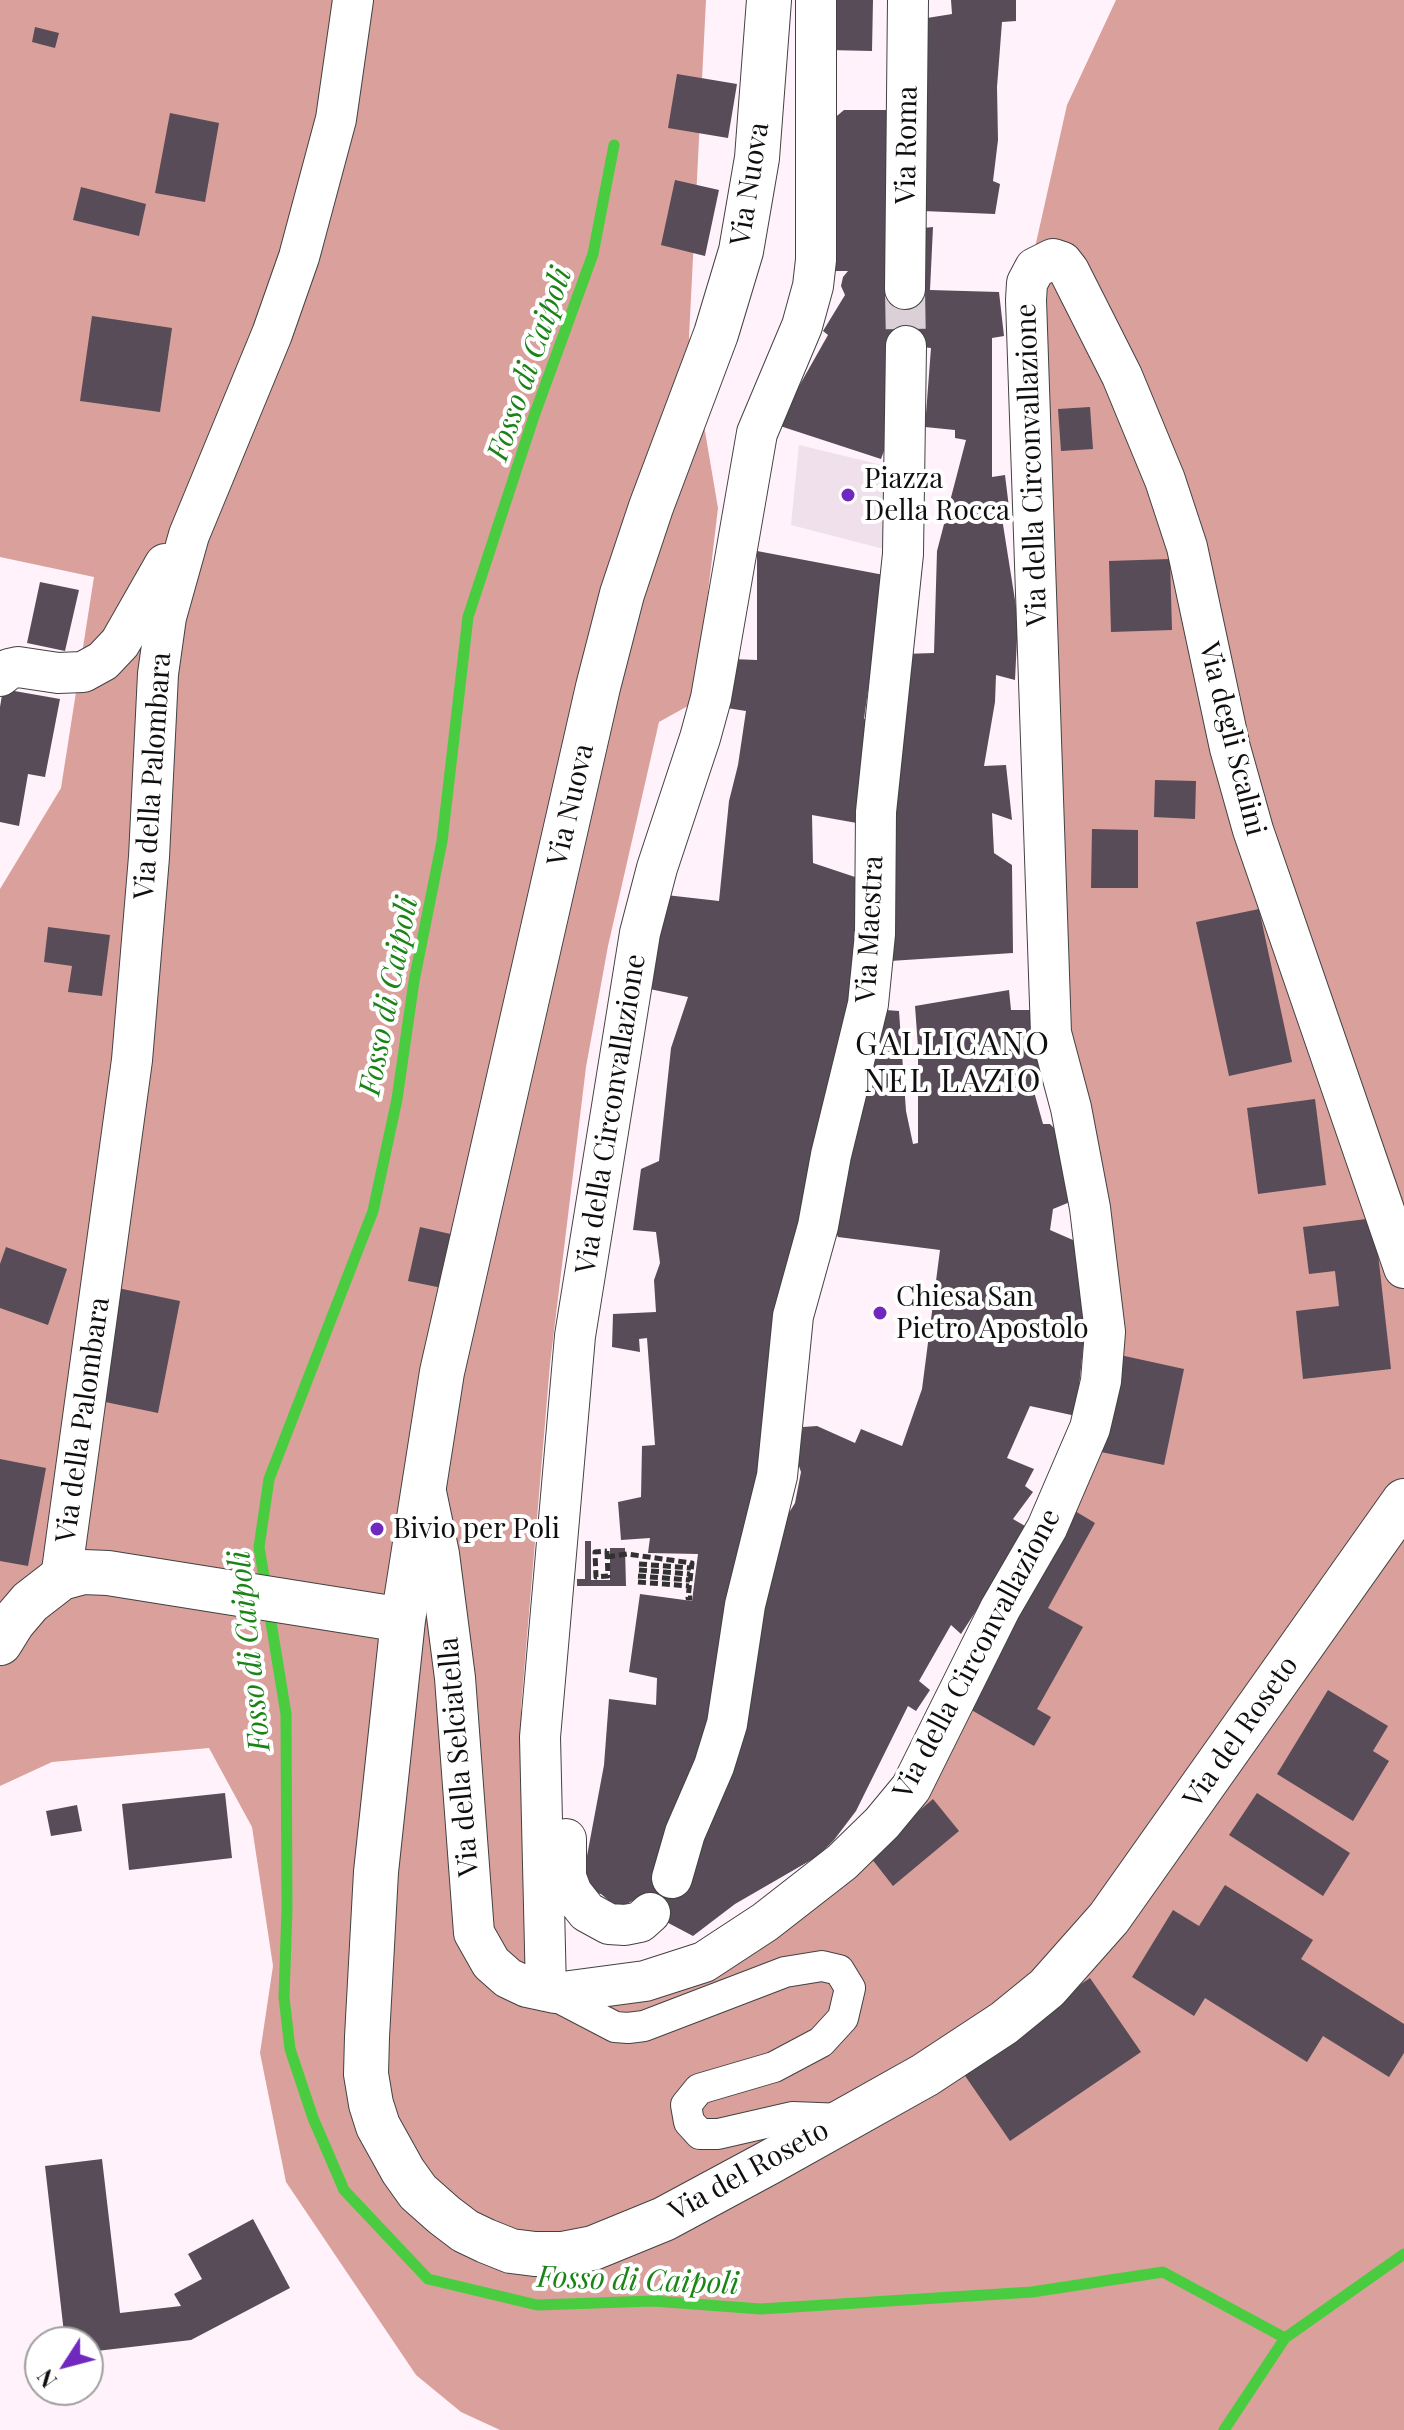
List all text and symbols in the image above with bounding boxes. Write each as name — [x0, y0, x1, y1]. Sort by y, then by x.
street label: Via Roma — [889, 86, 925, 204]
street label: Via Nuova — [724, 120, 776, 248]
water label: Fosso di Caipoli — [480, 263, 580, 465]
street label: Via della Circonvallazione — [1010, 303, 1054, 627]
place label: Piazza Della Rocca — [864, 462, 1010, 528]
marker: Piazza Della Rocca — [839, 486, 857, 504]
street label: Via degli Scalini — [1192, 639, 1272, 839]
street label: Via della Palombara — [128, 651, 178, 901]
street label: Via Nuova — [541, 741, 601, 869]
street label: Via Maestra — [849, 855, 891, 1003]
water label: Fosso di Caipoli — [352, 894, 426, 1098]
street label: Via della Circonvallazione — [569, 952, 653, 1276]
district label: GALLICANO NEL LAZIO — [855, 1026, 1051, 1101]
place label: Chiesa San Pietro Apostolo — [896, 1280, 1089, 1346]
street label: Via della Palombara — [49, 1295, 117, 1545]
marker: Chiesa San Pietro Apostolo — [871, 1304, 889, 1322]
street label: Via della Circonvallazione — [886, 1503, 1068, 1805]
place label: Bivio per Poli — [393, 1512, 560, 1546]
marker: Bivio per Poli — [368, 1520, 386, 1538]
water label: Fosso di Caipoli — [222, 1549, 278, 1753]
street label: Via della Selciatella — [432, 1636, 486, 1878]
street label: Via del Roseto — [1177, 1650, 1305, 1814]
street label: Via del Roseto — [664, 2113, 834, 2229]
water label: Fosso di Caipoli — [537, 2259, 739, 2303]
north arrow — [24, 2326, 104, 2406]
text: N — [29, 2364, 63, 2394]

